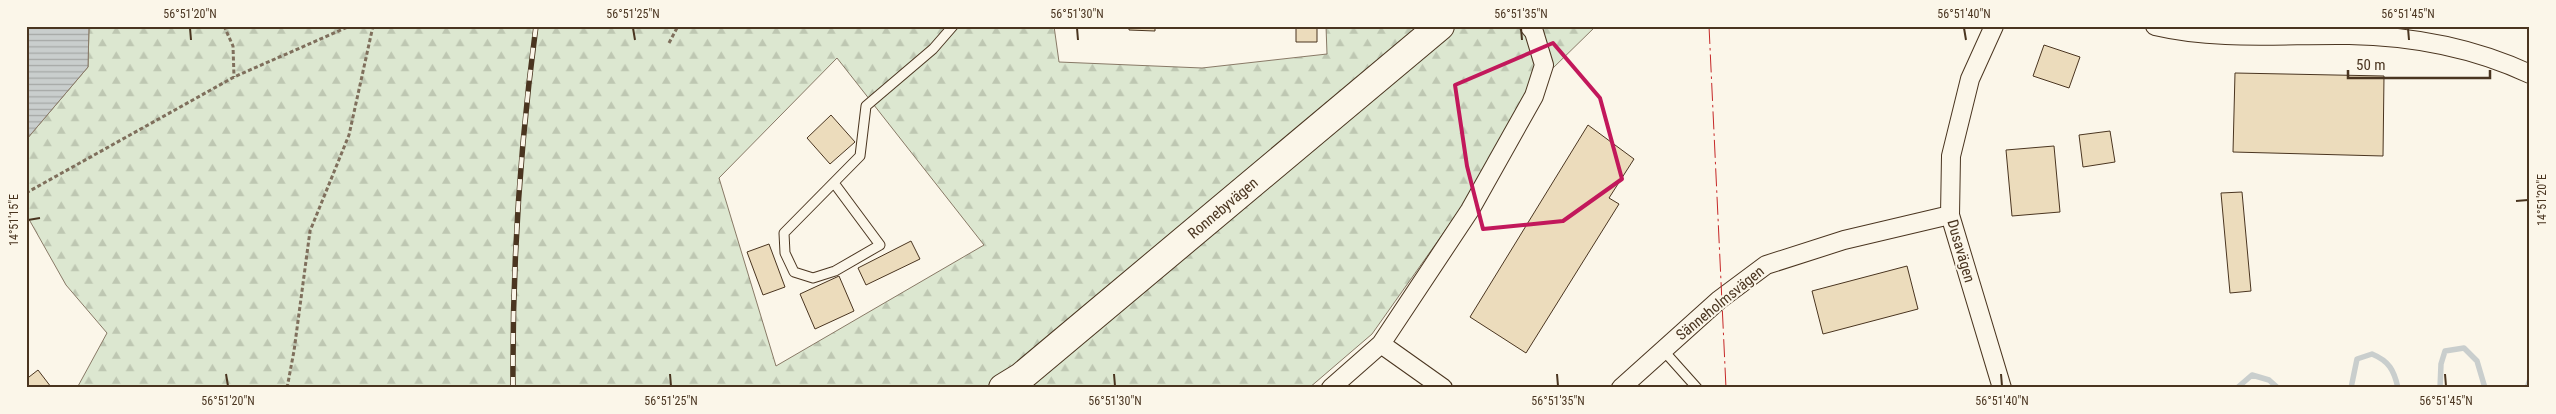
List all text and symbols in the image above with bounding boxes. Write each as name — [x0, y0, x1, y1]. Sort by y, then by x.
text: 56°51'20"N — [163, 7, 217, 21]
text: 56°51'25"N — [606, 7, 660, 21]
text: 56°51'30"N — [1050, 7, 1104, 21]
text: 56°51'35"N — [1494, 7, 1548, 21]
text: 56°51'40"N — [1937, 7, 1991, 21]
text: 56°51'45"N — [2381, 7, 2435, 21]
scale bar — [2348, 48, 2491, 80]
text: 50 m — [2356, 56, 2386, 74]
street label: Ronnebyvägen — [1184, 174, 1262, 242]
text: 14°51'20"E — [2535, 174, 2549, 226]
text: 14°51'15"E — [7, 194, 21, 246]
street label: Dusavägen — [1943, 217, 1979, 285]
street label: Sänneholmsvägen — [1672, 262, 1768, 344]
text: 56°51'20"N — [201, 394, 255, 408]
text: 56°51'25"N — [644, 394, 698, 408]
text: 56°51'30"N — [1088, 394, 1142, 408]
text: 56°51'35"N — [1531, 394, 1585, 408]
text: 56°51'40"N — [1975, 394, 2029, 408]
text: 56°51'45"N — [2419, 394, 2473, 408]

